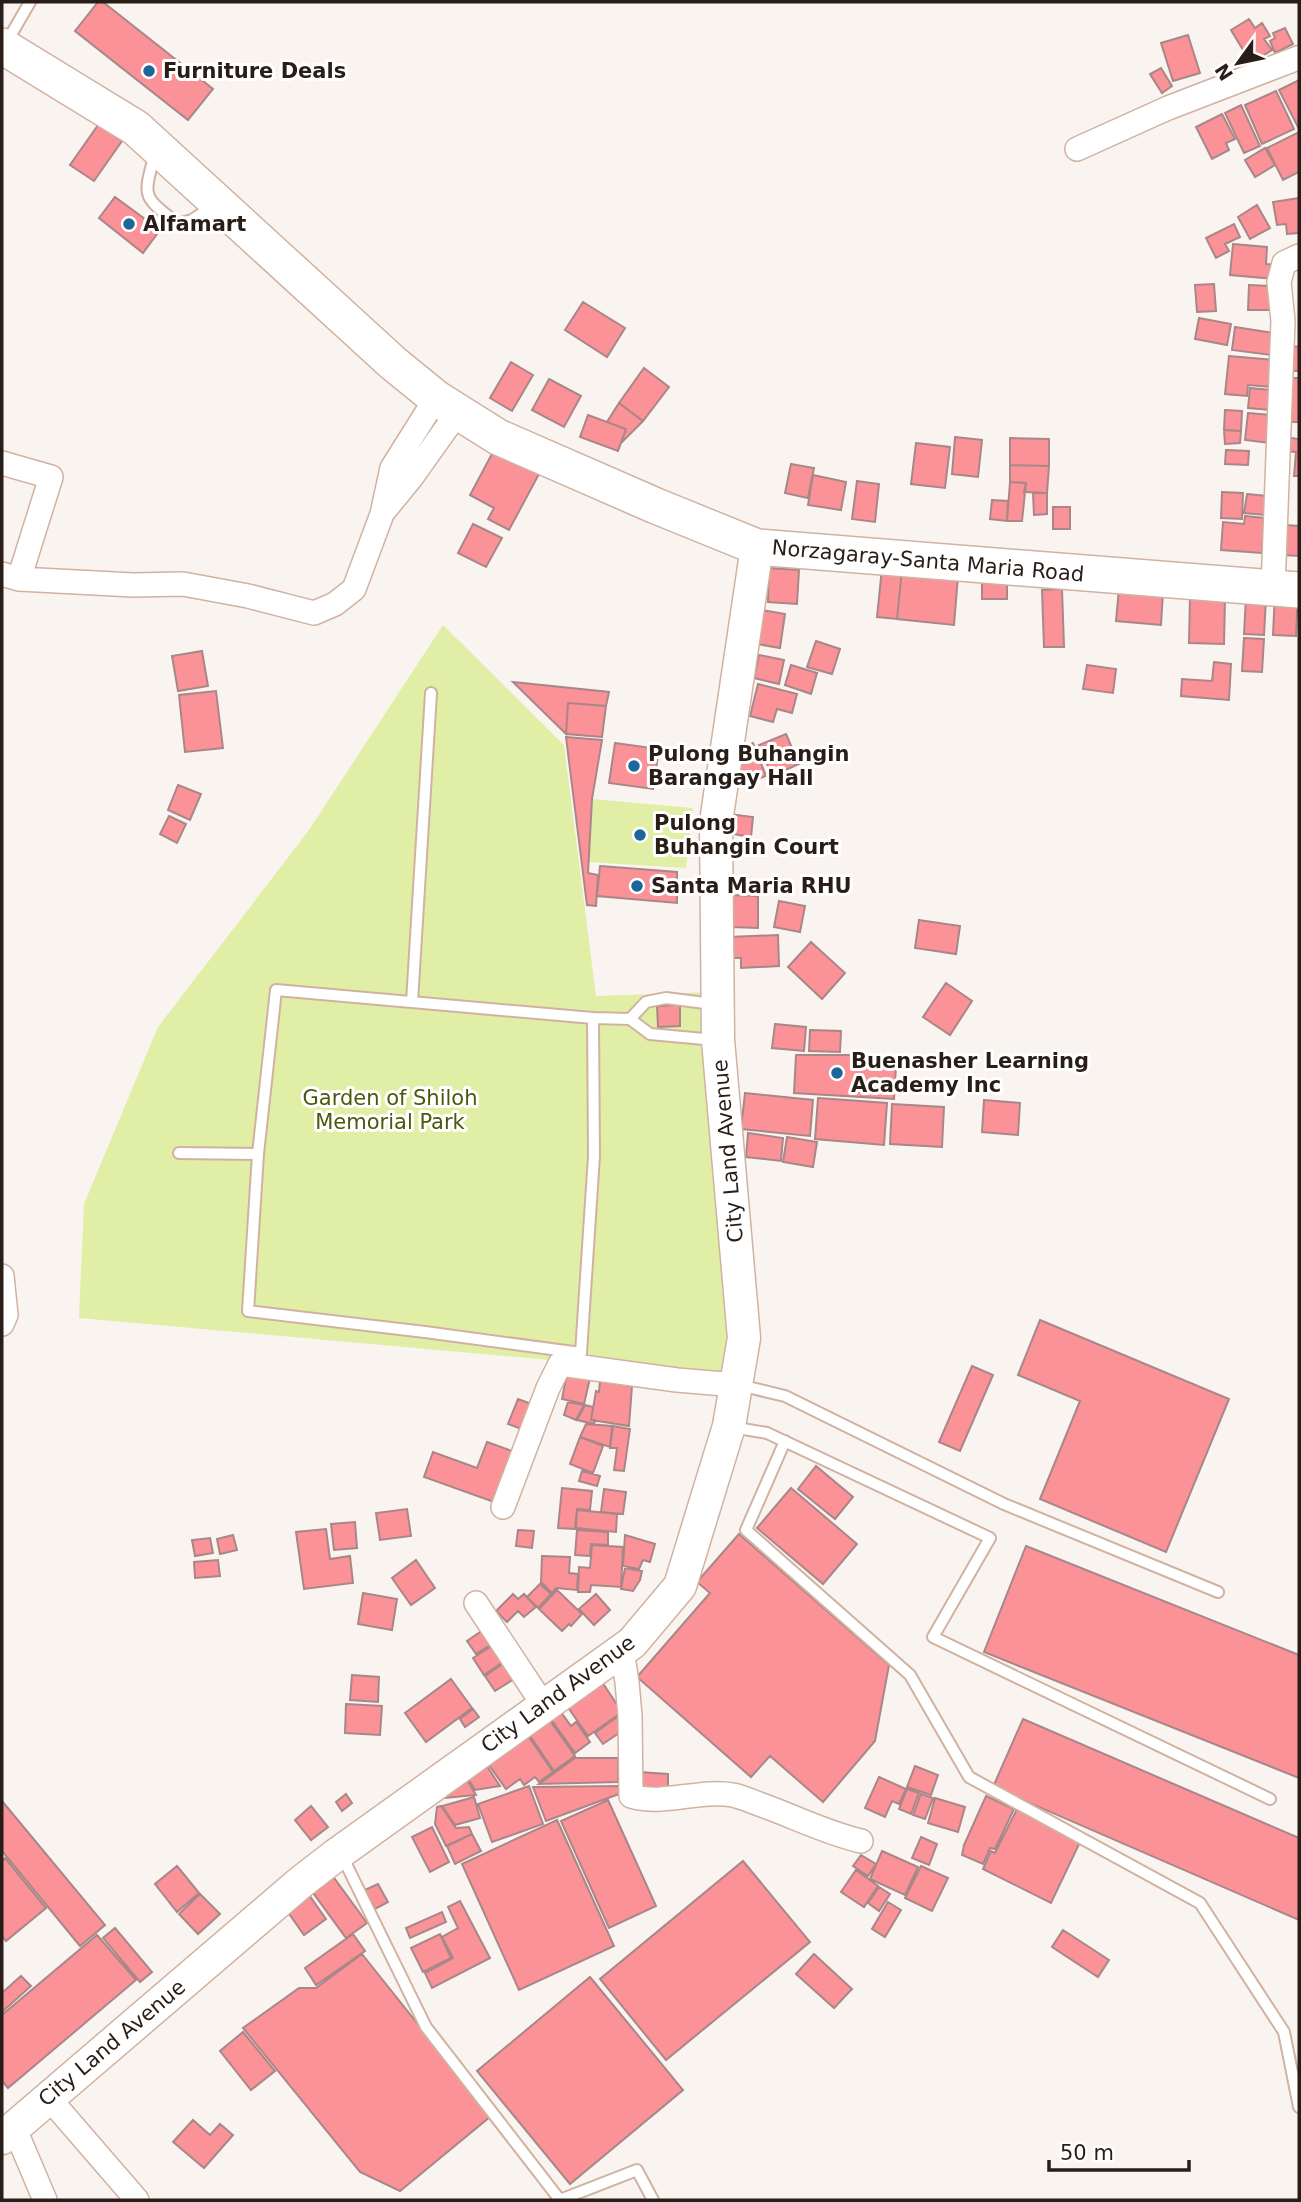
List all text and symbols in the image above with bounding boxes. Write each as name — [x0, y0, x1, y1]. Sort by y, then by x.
north arrow — [1203, 28, 1273, 98]
place label: Furniture Deals — [163, 59, 346, 83]
text: N — [1210, 60, 1237, 85]
marker: Furniture Deals — [141, 63, 157, 79]
place label: Alfamart — [143, 212, 246, 236]
marker: Alfamart — [121, 216, 137, 232]
street label: Norzagaray-Santa Maria Road — [771, 535, 1085, 587]
place label: Pulong Buhangin Barangay Hall — [648, 742, 849, 790]
marker: Pulong Buhangin Barangay Hall — [626, 758, 642, 774]
place label: Pulong Buhangin Court — [654, 811, 839, 859]
marker: Pulong Buhangin Court — [632, 827, 648, 843]
place label: Santa Maria RHU — [651, 874, 852, 898]
marker: Santa Maria RHU — [629, 878, 645, 894]
place label: Buenasher Learning Academy Inc — [851, 1049, 1089, 1097]
street label: City Land Avenue — [708, 1058, 748, 1244]
marker: Buenasher Learning Academy Inc — [829, 1065, 845, 1081]
park label: Garden of Shiloh Memorial Park — [302, 1086, 478, 1134]
street label: City Land Avenue — [477, 1630, 639, 1758]
street label: City Land Avenue — [34, 1975, 190, 2111]
scale bar — [1049, 2128, 1189, 2172]
text: 50 m — [1060, 2141, 1114, 2165]

